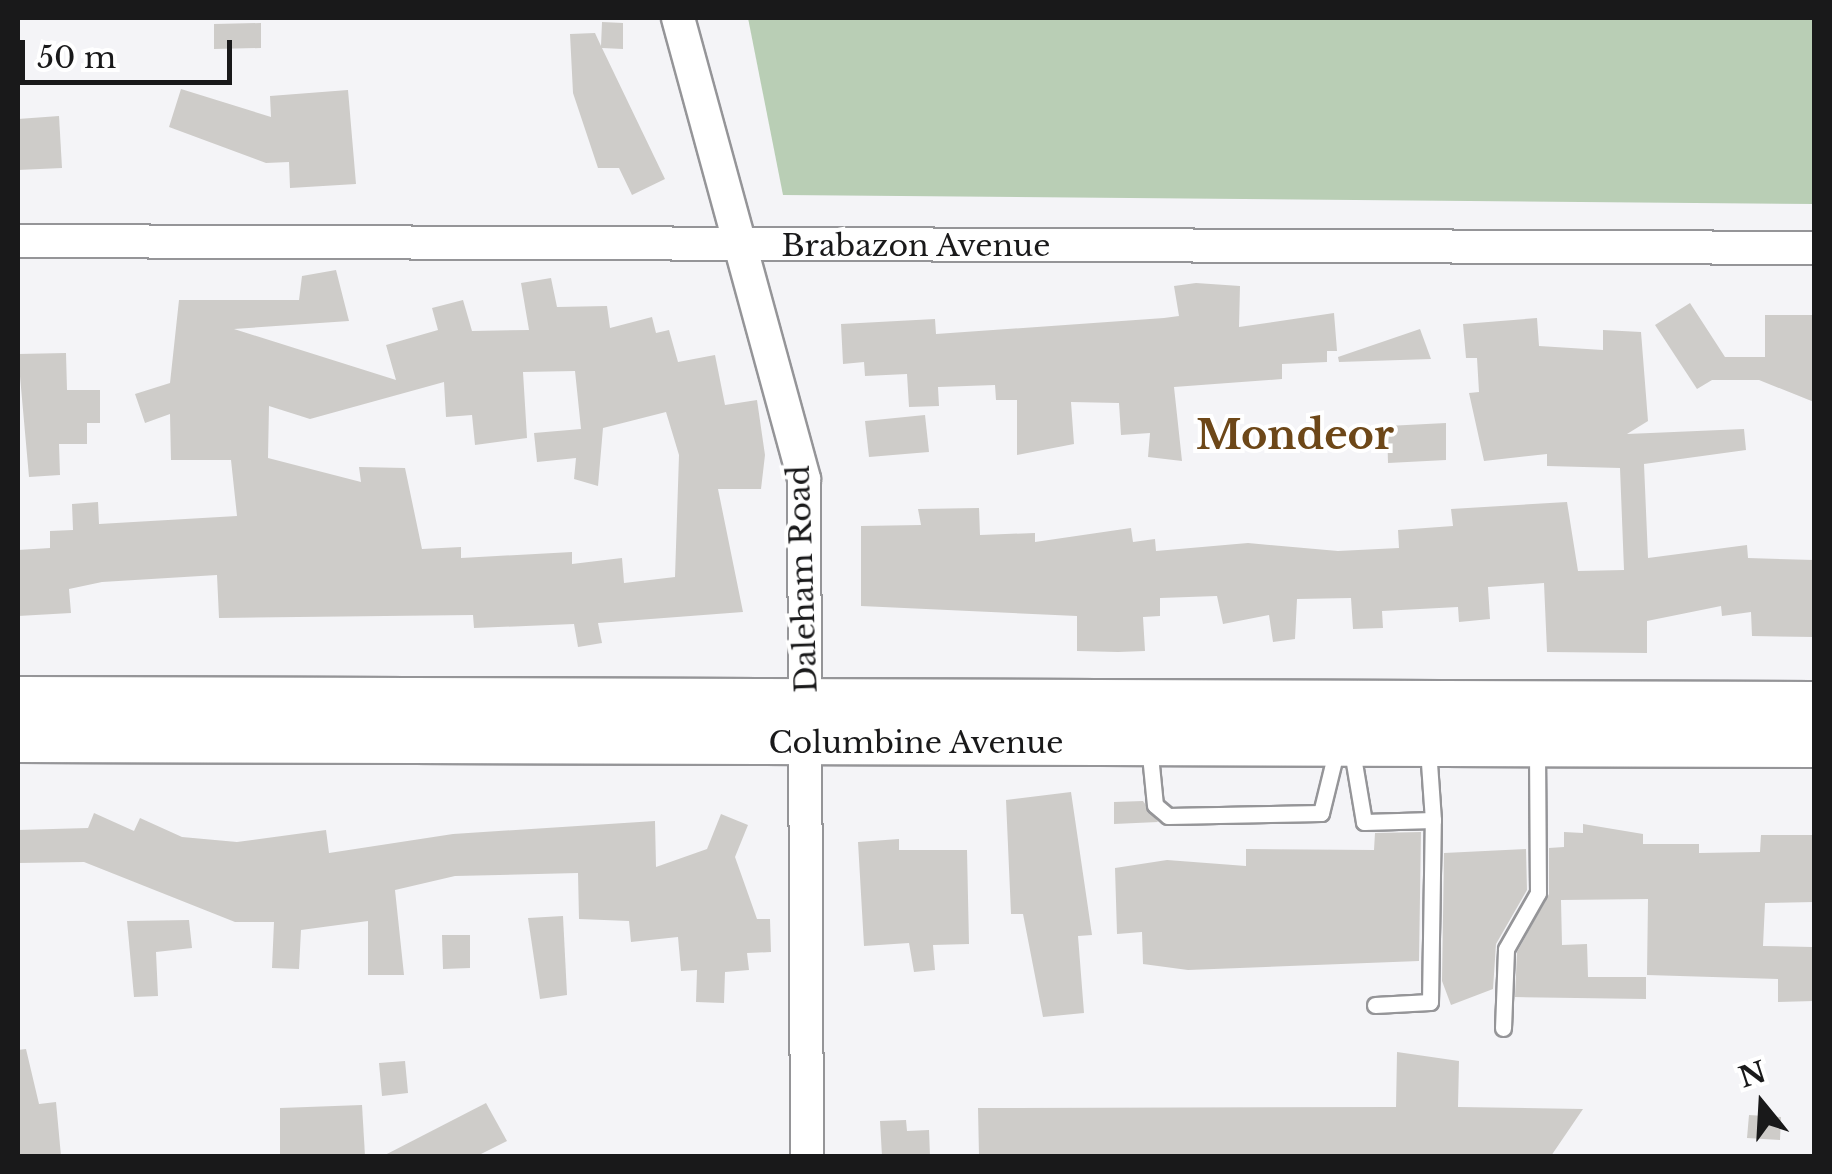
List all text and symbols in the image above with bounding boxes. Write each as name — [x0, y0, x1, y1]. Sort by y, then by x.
scale bar — [25, 20, 238, 82]
text: 50 m — [37, 39, 116, 76]
street label: Brabazon Avenue — [781, 228, 1051, 264]
district label: Mondeor — [1196, 411, 1394, 459]
street label: Daleham Road — [781, 465, 825, 693]
street label: Columbine Avenue — [768, 725, 1064, 761]
north arrow — [1712, 1054, 1812, 1154]
text: N — [1735, 1054, 1770, 1096]

